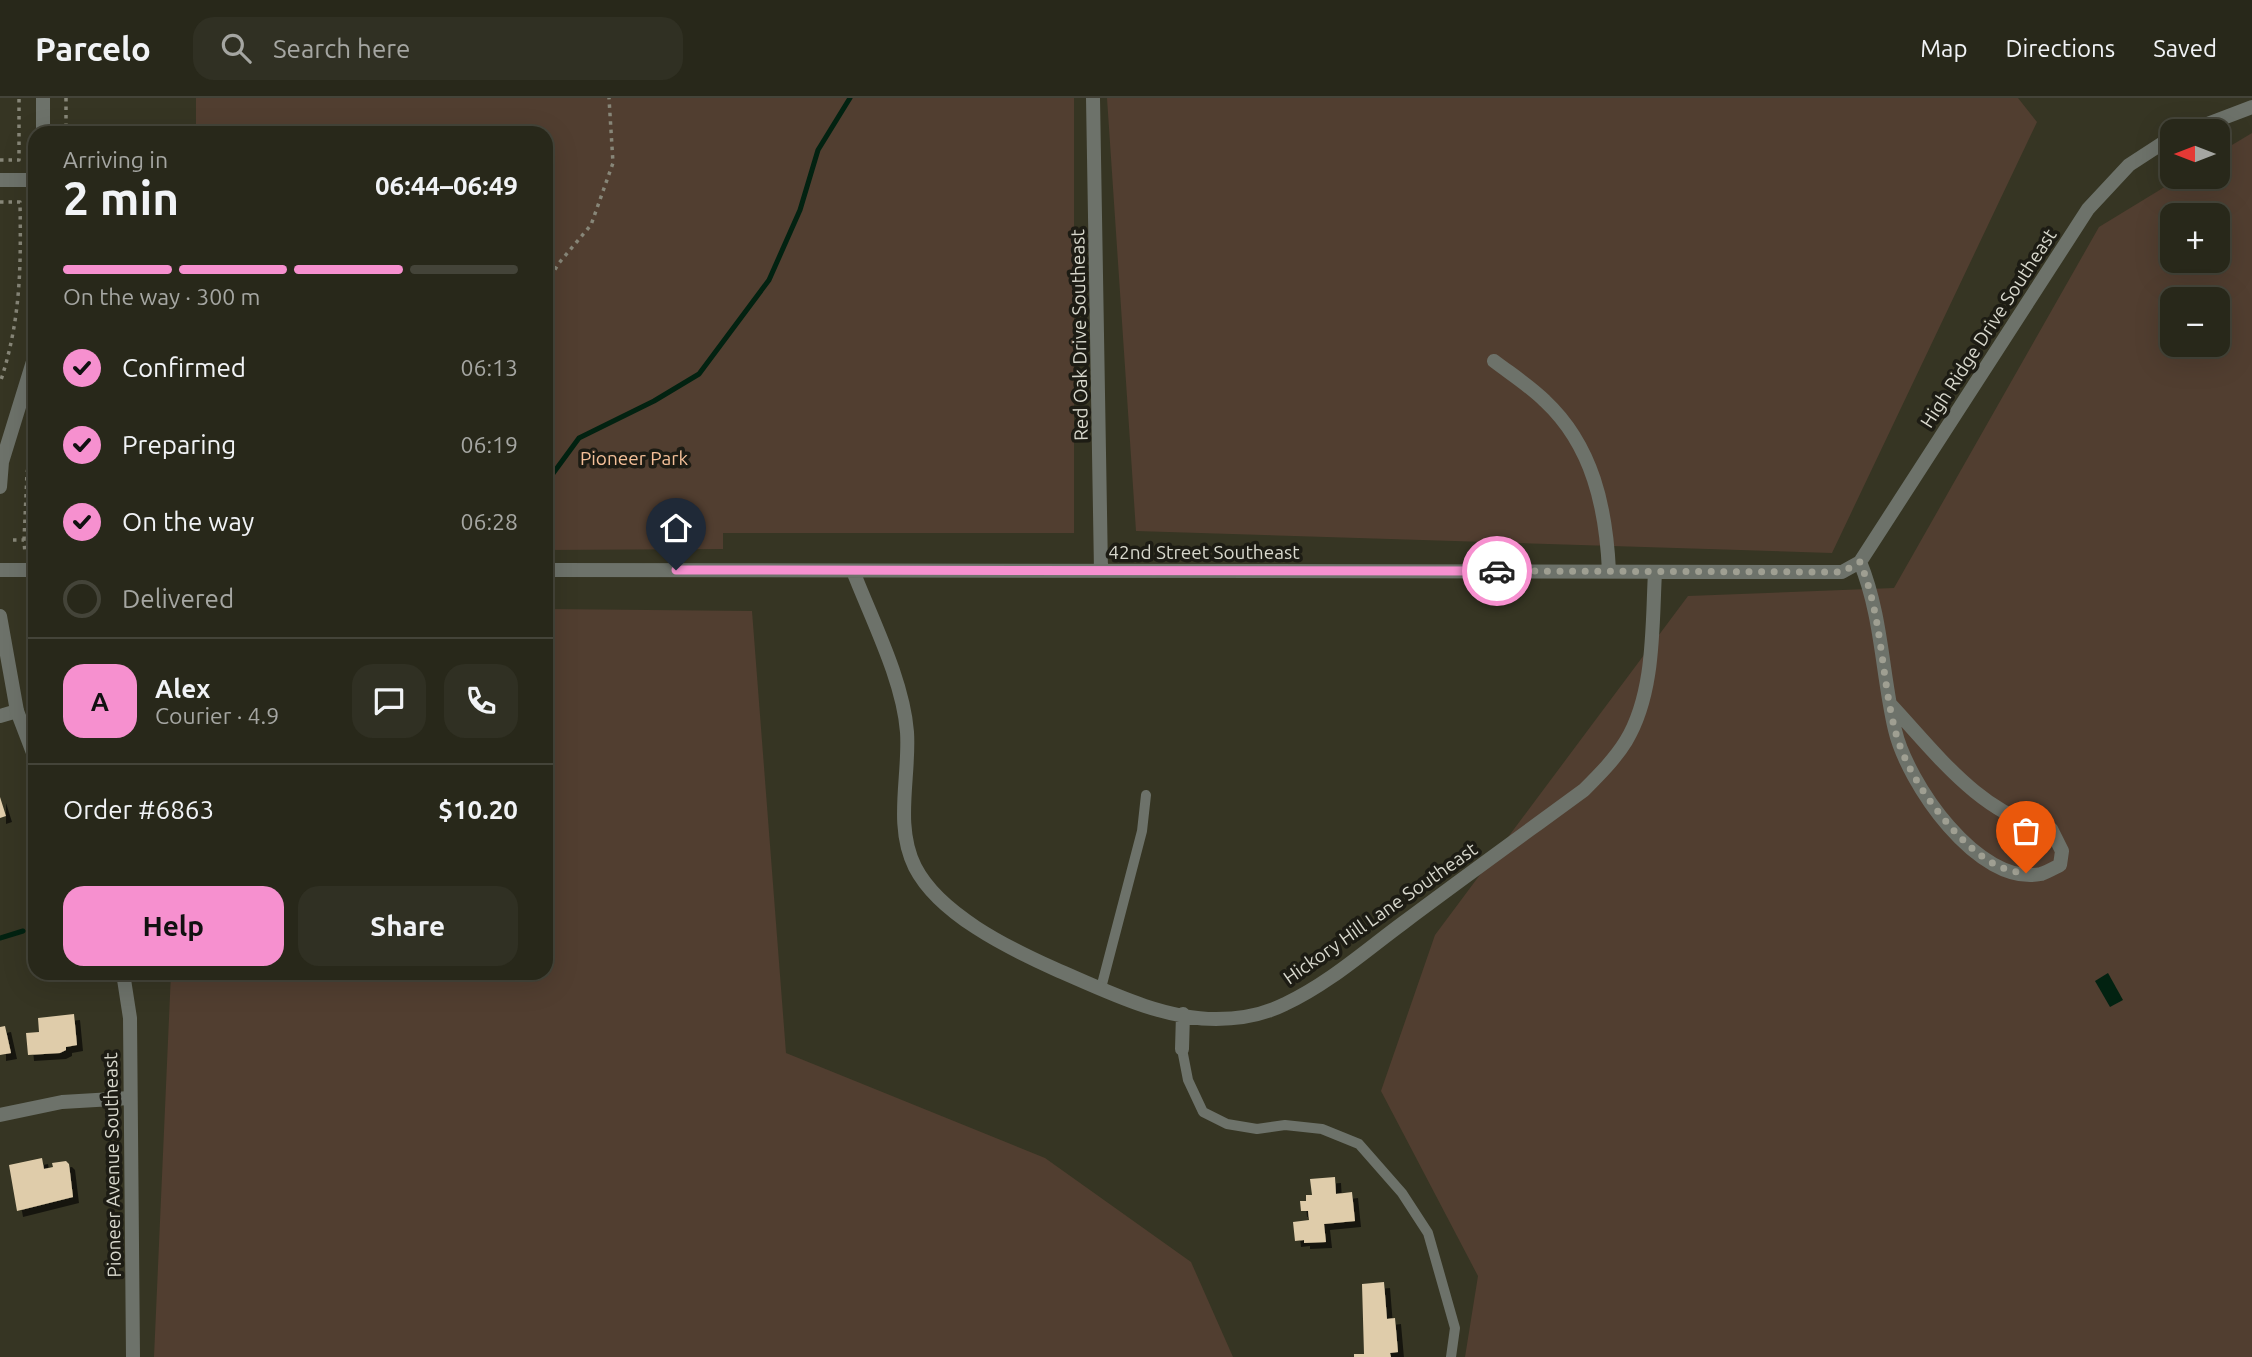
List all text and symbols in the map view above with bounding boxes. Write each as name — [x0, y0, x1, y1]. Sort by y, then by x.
search box — [193, 17, 683, 80]
icon: search — [217, 29, 255, 67]
text: Parcelo — [35, 30, 151, 67]
text: Search here — [273, 34, 410, 63]
text: Map — [1920, 35, 1967, 62]
text: Directions — [2005, 35, 2115, 62]
text: Saved — [2153, 35, 2217, 62]
north arrow — [2160, 119, 2230, 189]
map controls — [2160, 119, 2230, 357]
text: Arriving in — [63, 147, 168, 172]
text: 06:44–06:49 — [375, 171, 518, 200]
text: 2 min — [63, 172, 179, 224]
button: + — [2160, 203, 2230, 273]
street label: High Ridge Drive Southeast — [1915, 224, 2061, 432]
street label: Red Oak Drive Southeast — [1066, 228, 1092, 441]
text: On the way · 300 m — [63, 284, 260, 309]
button: − — [2160, 287, 2230, 357]
icon: check — [63, 349, 101, 387]
text: Confirmed — [122, 353, 246, 382]
text: 06:13 — [460, 355, 518, 380]
icon: check — [63, 426, 101, 464]
text: Preparing — [122, 430, 236, 459]
text: 06:19 — [460, 432, 518, 457]
park label: Pioneer Park — [580, 447, 689, 469]
pin — [646, 498, 706, 570]
icon: check — [63, 503, 101, 541]
text: On the way — [122, 507, 254, 536]
text: 06:28 — [460, 509, 518, 534]
icon: home — [657, 509, 695, 547]
courier — [1462, 536, 1532, 606]
street label: 42nd Street Southeast — [1108, 541, 1300, 563]
icon: car — [1478, 552, 1516, 590]
text: Delivered — [122, 584, 234, 613]
button: chat — [352, 664, 426, 738]
button: phone — [444, 664, 518, 738]
text: Alex — [155, 674, 210, 703]
text: A — [91, 687, 109, 716]
text: Courier · 4.9 — [155, 703, 279, 728]
text: Order #6863 — [63, 795, 214, 824]
text: $10.20 — [438, 795, 518, 824]
pin — [1996, 801, 2056, 873]
icon: bag — [2007, 812, 2045, 850]
street label: Hickory Hill Lane Southeast — [1279, 837, 1482, 988]
button: Help — [63, 886, 284, 966]
button: Share — [298, 886, 518, 966]
street label: Pioneer Avenue Southeast — [99, 1052, 125, 1278]

